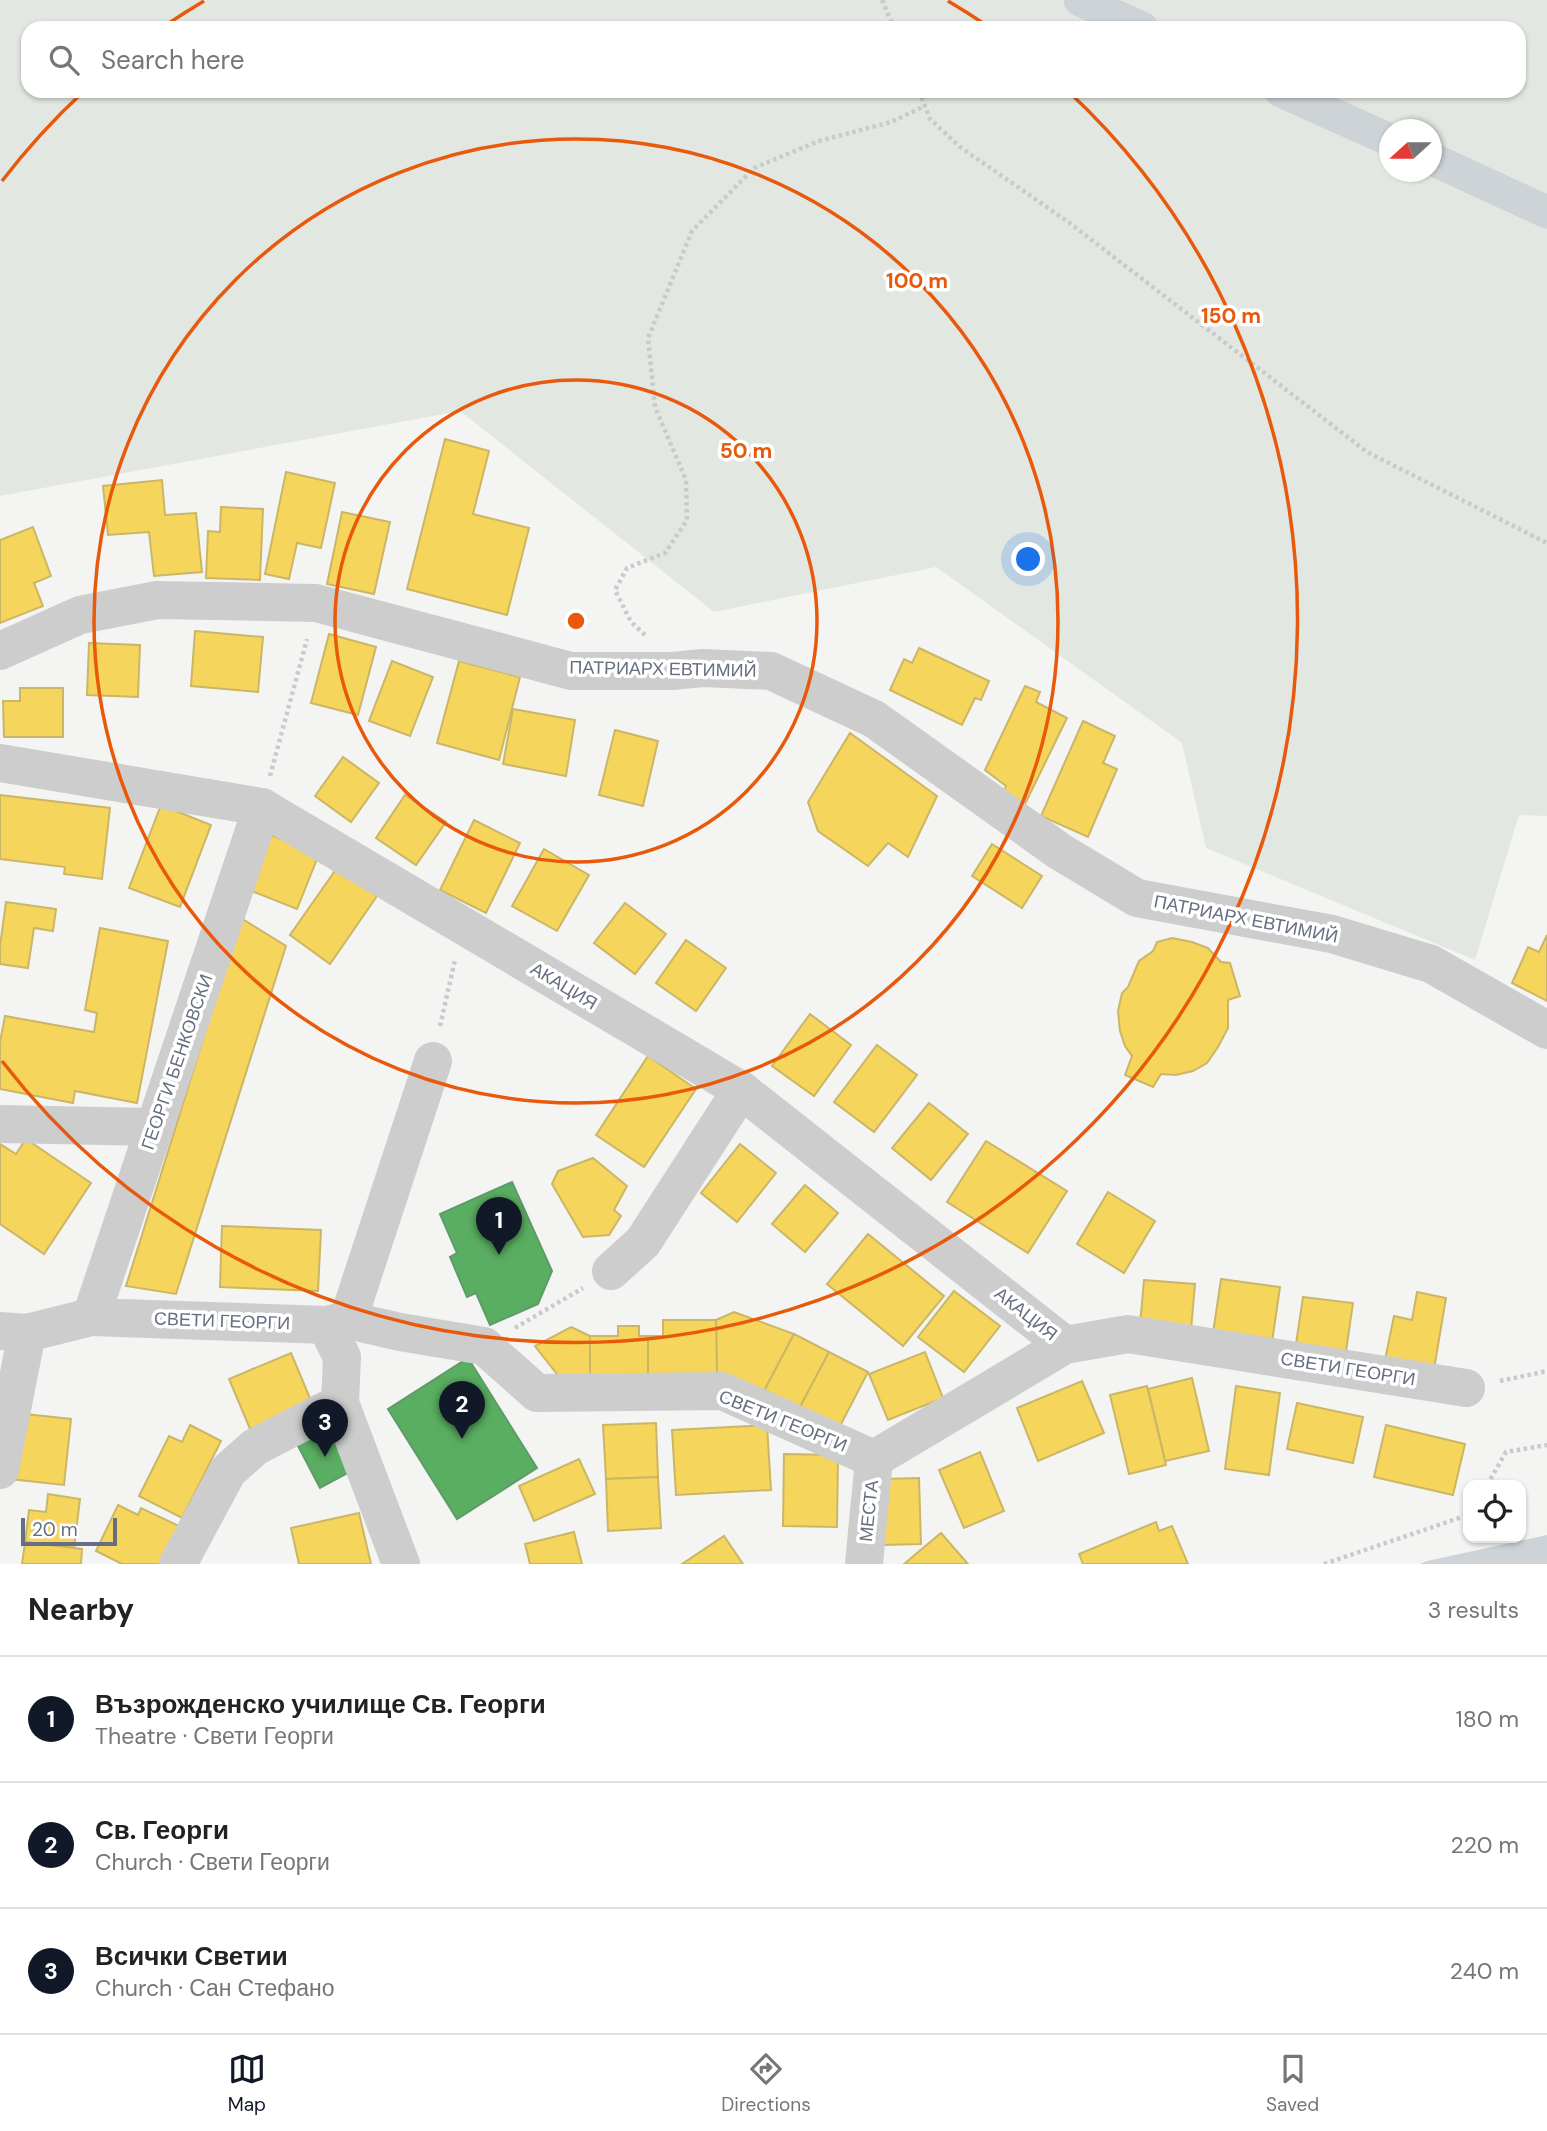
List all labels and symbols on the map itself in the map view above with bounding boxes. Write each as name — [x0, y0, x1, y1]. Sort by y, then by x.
north arrow — [1379, 119, 1442, 182]
text: 100 m — [886, 267, 948, 295]
text: 150 m — [1201, 302, 1261, 330]
text: 50 m — [720, 437, 772, 465]
your location — [1011, 542, 1045, 576]
centre of rings — [564, 609, 588, 633]
street label: ПАТРИАРХ ЕВТИМИЙ — [569, 655, 757, 683]
street label: ПАТРИАРХ ЕВТИМИЙ — [1152, 889, 1340, 949]
street label: АКАЦИЯ — [526, 957, 602, 1015]
street label: ГЕОРГИ БЕНКОВСКИ — [136, 971, 218, 1153]
pin: 1 — [476, 1197, 522, 1255]
street label: АКАЦИЯ — [990, 1282, 1062, 1346]
street label: СВЕТИ ГЕОРГИ — [154, 1307, 290, 1335]
street label: СВЕТИ ГЕОРГИ — [1279, 1346, 1417, 1392]
pin: 2 — [439, 1381, 485, 1439]
street label: СВЕТИ ГЕОРГИ — [715, 1384, 851, 1458]
pin: 3 — [302, 1399, 348, 1457]
street label: МЕСТА — [854, 1479, 884, 1543]
scale bar — [21, 1515, 117, 1547]

